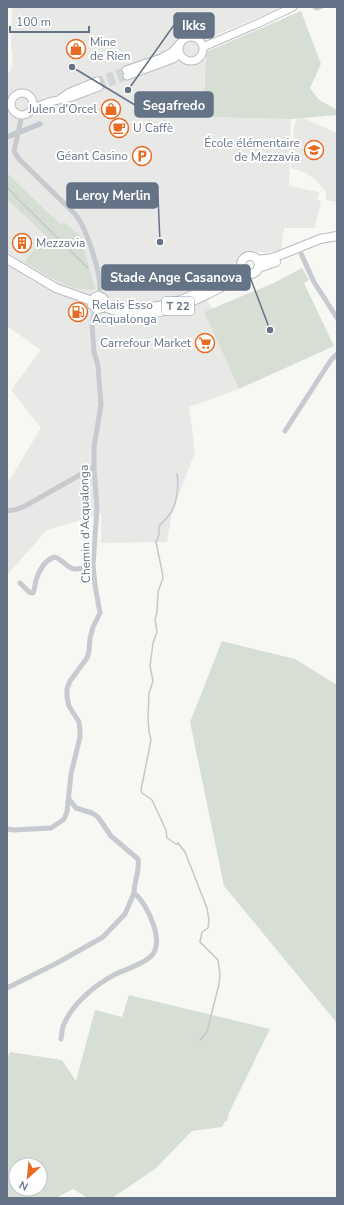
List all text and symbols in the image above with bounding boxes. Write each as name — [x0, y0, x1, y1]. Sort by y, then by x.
scale bar — [10, 8, 89, 34]
callout: Ikks — [174, 13, 214, 38]
text: 100 m — [16, 14, 51, 30]
text: Ikks — [182, 17, 206, 35]
place label: Mine de Rien — [90, 34, 130, 64]
shop icon: Mine de Rien — [65, 38, 87, 60]
callout: Segafredo — [135, 92, 213, 117]
text: Segafredo — [143, 97, 205, 115]
shop icon: Julen d'Orcel — [100, 98, 122, 120]
place label: Julen d'Orcel — [27, 101, 97, 117]
cafe icon: U Caffè — [108, 117, 130, 139]
place label: U Caffè — [133, 120, 173, 136]
place label: École élémentaire de Mezzavia — [204, 135, 300, 165]
school or university icon: École élémentaire de Mezzavia — [303, 139, 325, 161]
parking icon: Géant Casino — [131, 145, 153, 167]
place label: Géant Casino — [56, 148, 128, 164]
callout: Leroy Merlin — [67, 183, 158, 208]
text: Leroy Merlin — [75, 187, 151, 205]
building icon: Mezzavia — [11, 232, 33, 254]
place label: Mezzavia — [36, 235, 85, 251]
callout: Stade Ange Casanova — [102, 265, 250, 290]
text: Stade Ange Casanova — [110, 269, 242, 287]
place label: Relais Esso Acqualonga — [92, 297, 157, 327]
road number: T 22 — [162, 297, 194, 315]
fuel station icon: Relais Esso Acqualonga — [67, 301, 89, 323]
supermarket icon: Carrefour Market — [194, 332, 216, 354]
place label: Carrefour Market — [100, 335, 192, 351]
street label: Chemin d'Acqualonga — [76, 465, 94, 583]
north arrow — [8, 1157, 48, 1197]
text: N — [17, 1177, 31, 1194]

